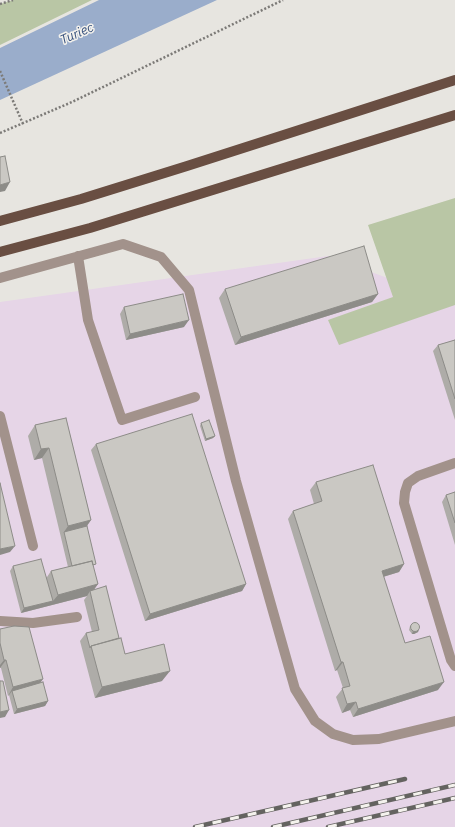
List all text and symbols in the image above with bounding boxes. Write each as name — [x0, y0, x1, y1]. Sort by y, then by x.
water label: Turiec — [58, 20, 96, 48]

